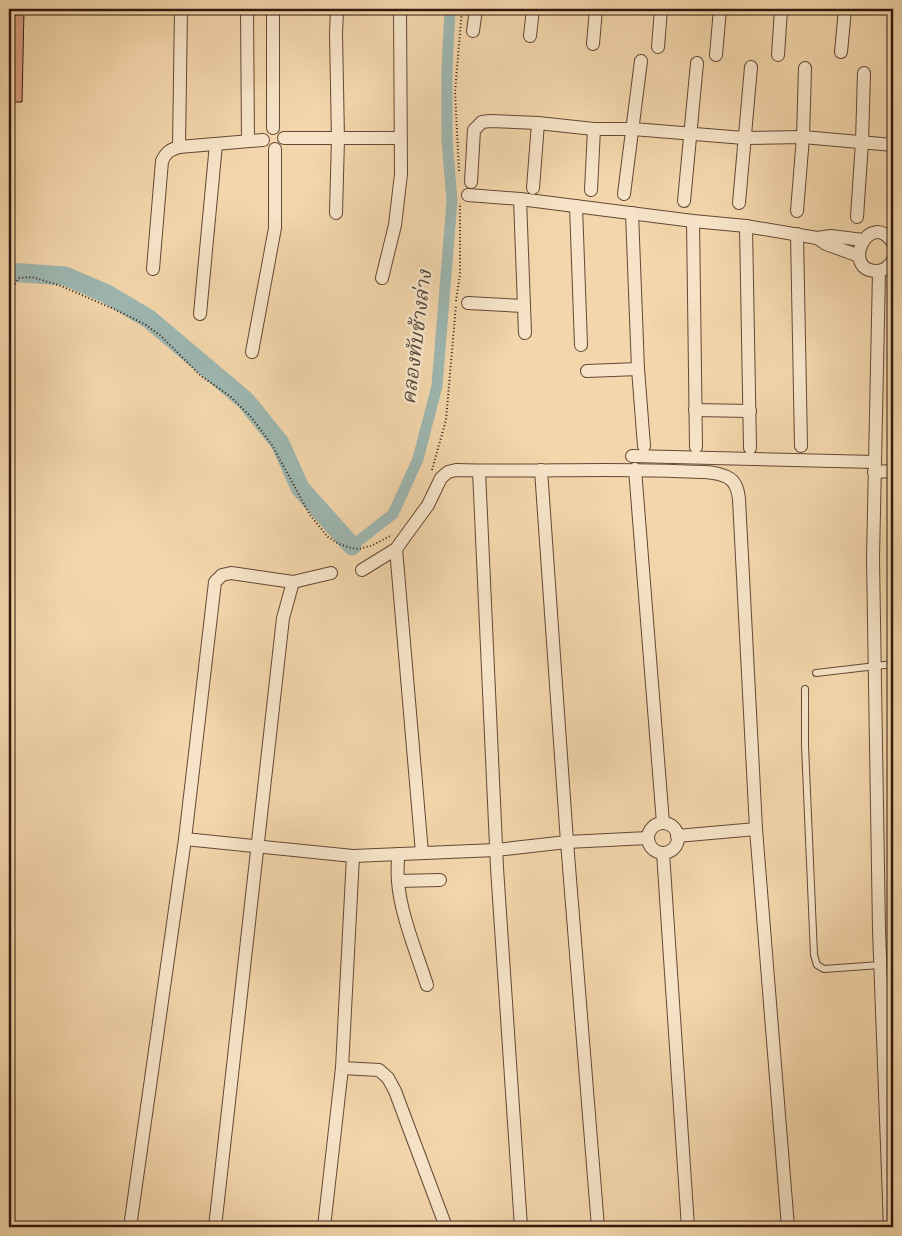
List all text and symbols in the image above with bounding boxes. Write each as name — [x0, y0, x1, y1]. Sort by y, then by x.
water label: คลองทับช้างล่าง — [396, 268, 437, 406]

